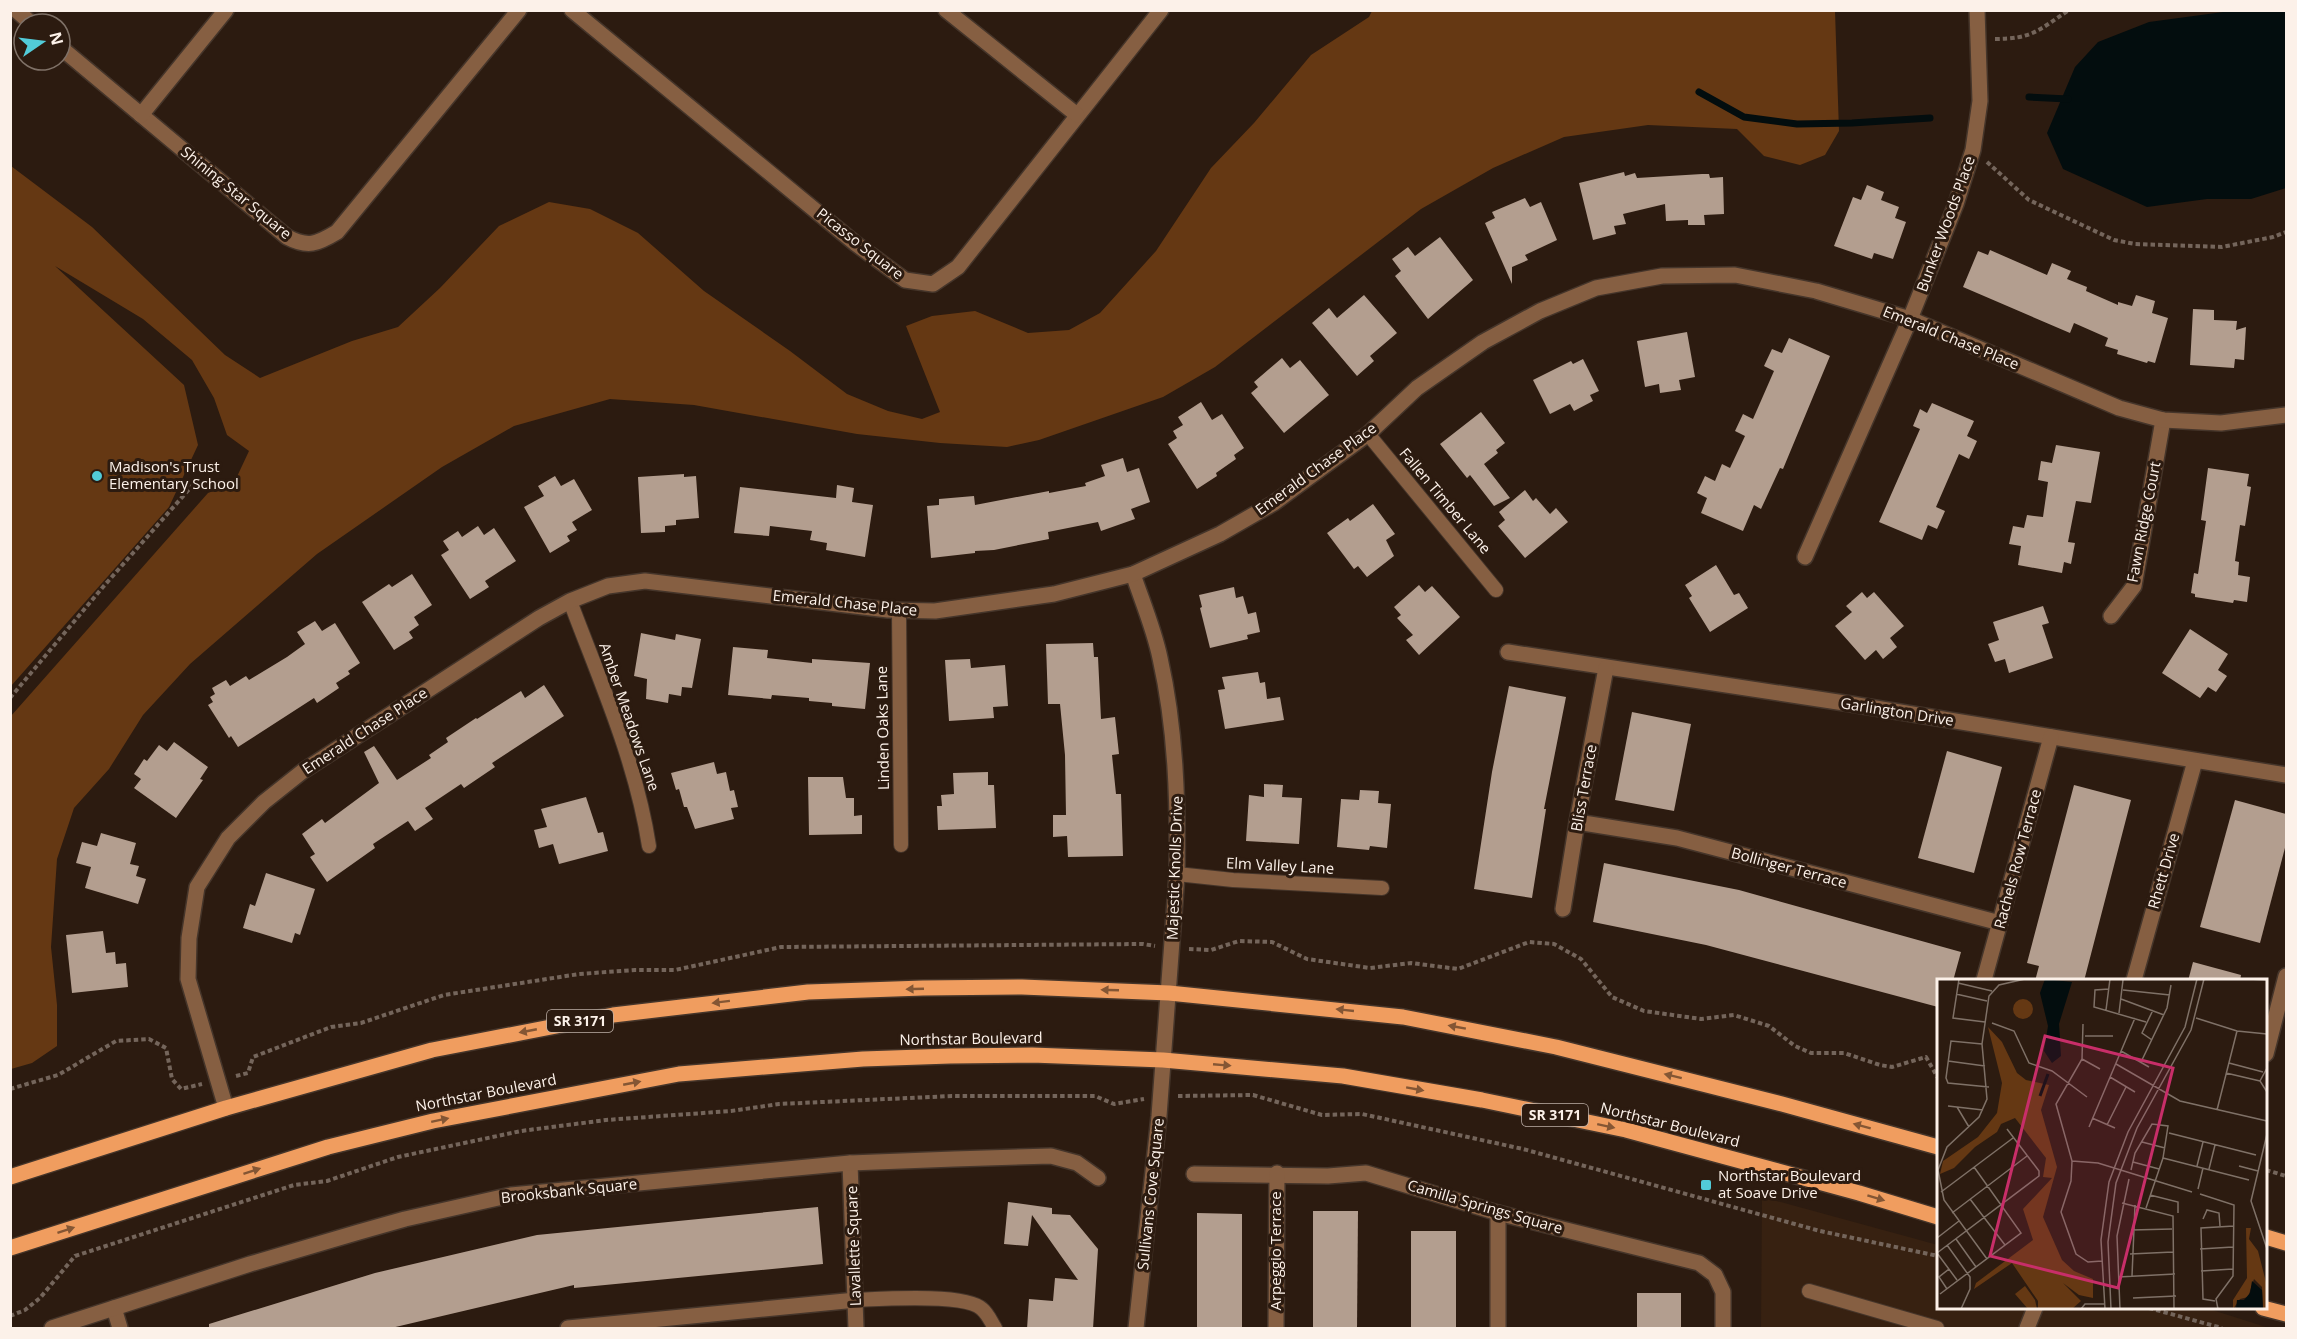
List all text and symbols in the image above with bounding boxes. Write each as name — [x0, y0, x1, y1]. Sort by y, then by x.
north arrow — [12, 12, 72, 72]
text: N — [44, 29, 69, 47]
street label: Shining Star Square — [177, 141, 296, 243]
street label: Bunker Woods Place — [1911, 153, 1979, 294]
street label: Picasso Square — [813, 203, 908, 283]
street label: Emerald Chase Place — [1880, 301, 2022, 374]
street label: Emerald Chase Place — [1251, 417, 1380, 519]
street label: Fallen Timber Lane — [1396, 443, 1496, 558]
place label: Madison's Trust Elementary School — [109, 456, 239, 493]
street label: Fawn Ridge Court — [2122, 460, 2165, 584]
marker: Madison's Trust Elementary School — [90, 469, 104, 483]
street label: Emerald Chase Place — [772, 584, 918, 620]
street label: Amber Meadows Lane — [595, 640, 665, 794]
street label: Linden Oaks Lane — [871, 666, 893, 790]
street label: Emerald Chase Place — [298, 682, 431, 778]
street label: Garlington Drive — [1839, 692, 1955, 730]
street label: Bliss Terrace — [1565, 743, 1601, 833]
street label: Rachels Row Terrace — [1989, 787, 2045, 931]
street label: Majestic Knolls Drive — [1161, 796, 1187, 940]
street label: Rhett Drive — [2143, 830, 2183, 911]
street label: Bollinger Terrace — [1729, 842, 1849, 892]
street label: Elm Valley Lane — [1225, 852, 1335, 878]
inset map — [1937, 979, 2267, 1309]
one-way arrow — [906, 984, 925, 993]
one-way arrow — [1101, 986, 1120, 995]
one-way arrow — [711, 997, 730, 1007]
one-way arrow — [1336, 1005, 1355, 1015]
road number: SR 3171 — [547, 1010, 613, 1032]
one-way arrow — [1447, 1022, 1466, 1031]
one-way arrow — [519, 1027, 538, 1036]
street label: Northstar Boulevard — [899, 1027, 1043, 1049]
one-way arrow — [1212, 1060, 1231, 1070]
street label: Northstar Boulevard — [414, 1069, 558, 1115]
one-way arrow — [1664, 1071, 1682, 1081]
one-way arrow — [622, 1078, 641, 1087]
one-way arrow — [1406, 1084, 1425, 1093]
street label: Northstar Boulevard — [1598, 1097, 1742, 1151]
road number: SR 3171 — [1522, 1104, 1588, 1126]
one-way arrow — [431, 1115, 450, 1124]
street label: Sullivans Cove Square — [1132, 1117, 1168, 1271]
one-way arrow — [1853, 1120, 1871, 1130]
one-way arrow — [1597, 1122, 1616, 1131]
place label: Northstar Boulevard at Soave Drive — [1718, 1165, 1861, 1202]
one-way arrow — [243, 1166, 261, 1175]
street label: Brooksbank Square — [500, 1173, 638, 1207]
street label: Camilla Springs Square — [1405, 1174, 1565, 1238]
marker: Northstar Boulevard at Soave Drive — [1699, 1178, 1713, 1192]
street label: Lavallette Square — [841, 1185, 865, 1307]
street label: Arpeggio Terrace — [1265, 1191, 1285, 1311]
one-way arrow — [1867, 1194, 1885, 1203]
one-way arrow — [57, 1225, 75, 1234]

